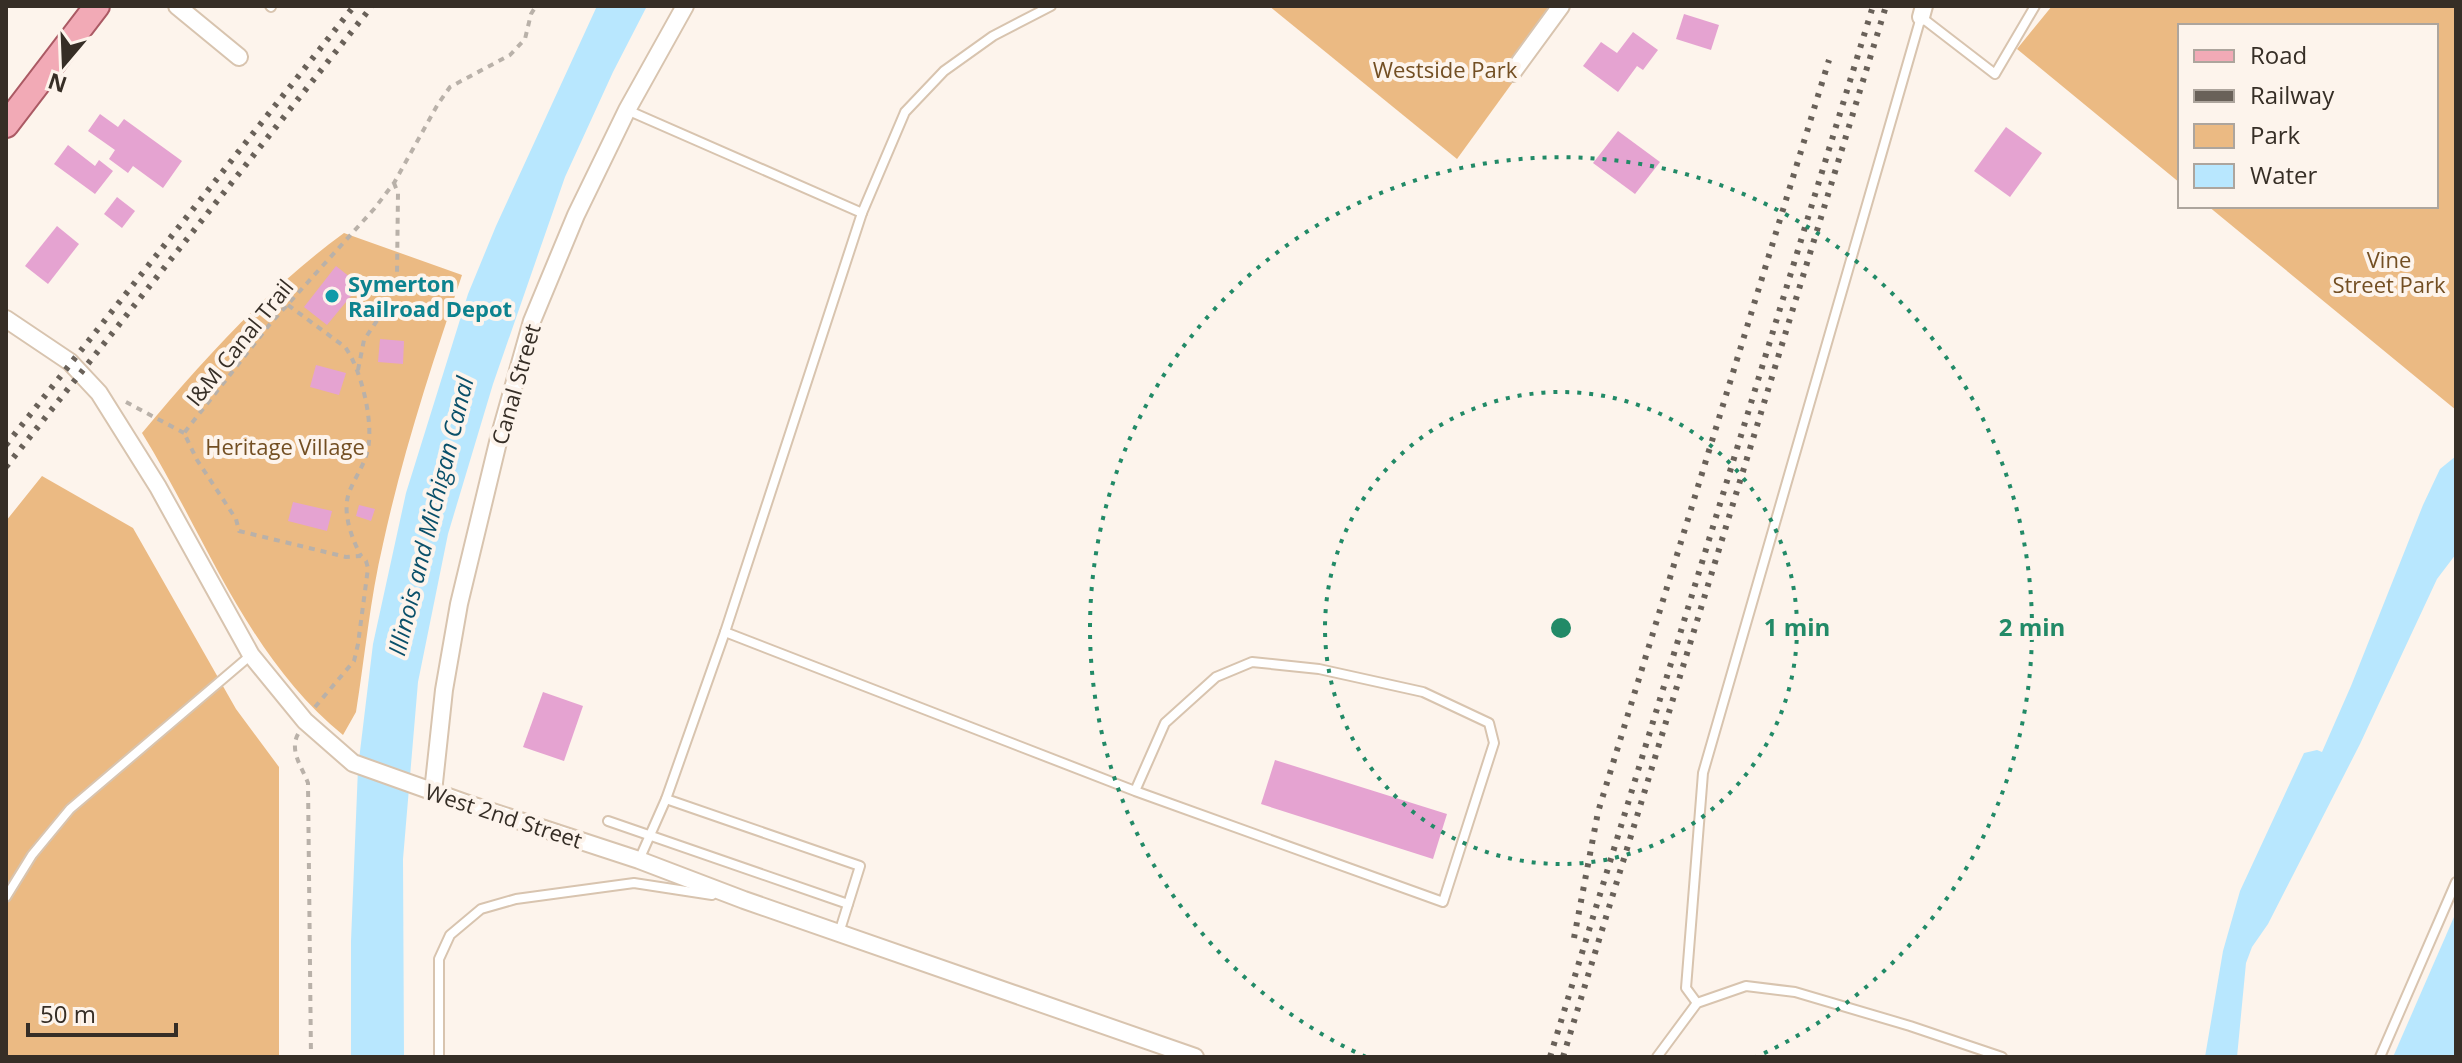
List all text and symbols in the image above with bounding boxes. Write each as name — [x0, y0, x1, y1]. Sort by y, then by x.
north arrow — [24, 24, 104, 104]
legend — [2178, 24, 2438, 208]
text: Road — [2250, 38, 2307, 71]
park label: Westside Park — [1373, 54, 1518, 84]
text: N — [44, 67, 71, 101]
text: Railway — [2250, 78, 2335, 111]
text: Park — [2250, 118, 2301, 151]
text: Water — [2250, 158, 2318, 191]
park label: Vine Street Park — [2332, 244, 2446, 299]
place label: Symerton Railroad Depot — [348, 268, 512, 323]
street label: I&M Canal Trail — [179, 272, 299, 412]
marker: Symerton Railroad Depot — [323, 287, 341, 305]
street label: Canal Street — [483, 320, 547, 448]
water label: Illinois and Michigan Canal — [379, 372, 481, 659]
park label: Heritage Village — [205, 431, 365, 461]
text: 1 min — [1764, 610, 1830, 643]
text: 2 min — [1999, 610, 2065, 643]
centre of rings — [1547, 614, 1575, 642]
street label: West 2nd Street — [422, 775, 586, 855]
scale bar — [28, 987, 176, 1037]
text: 50 m — [40, 997, 96, 1030]

